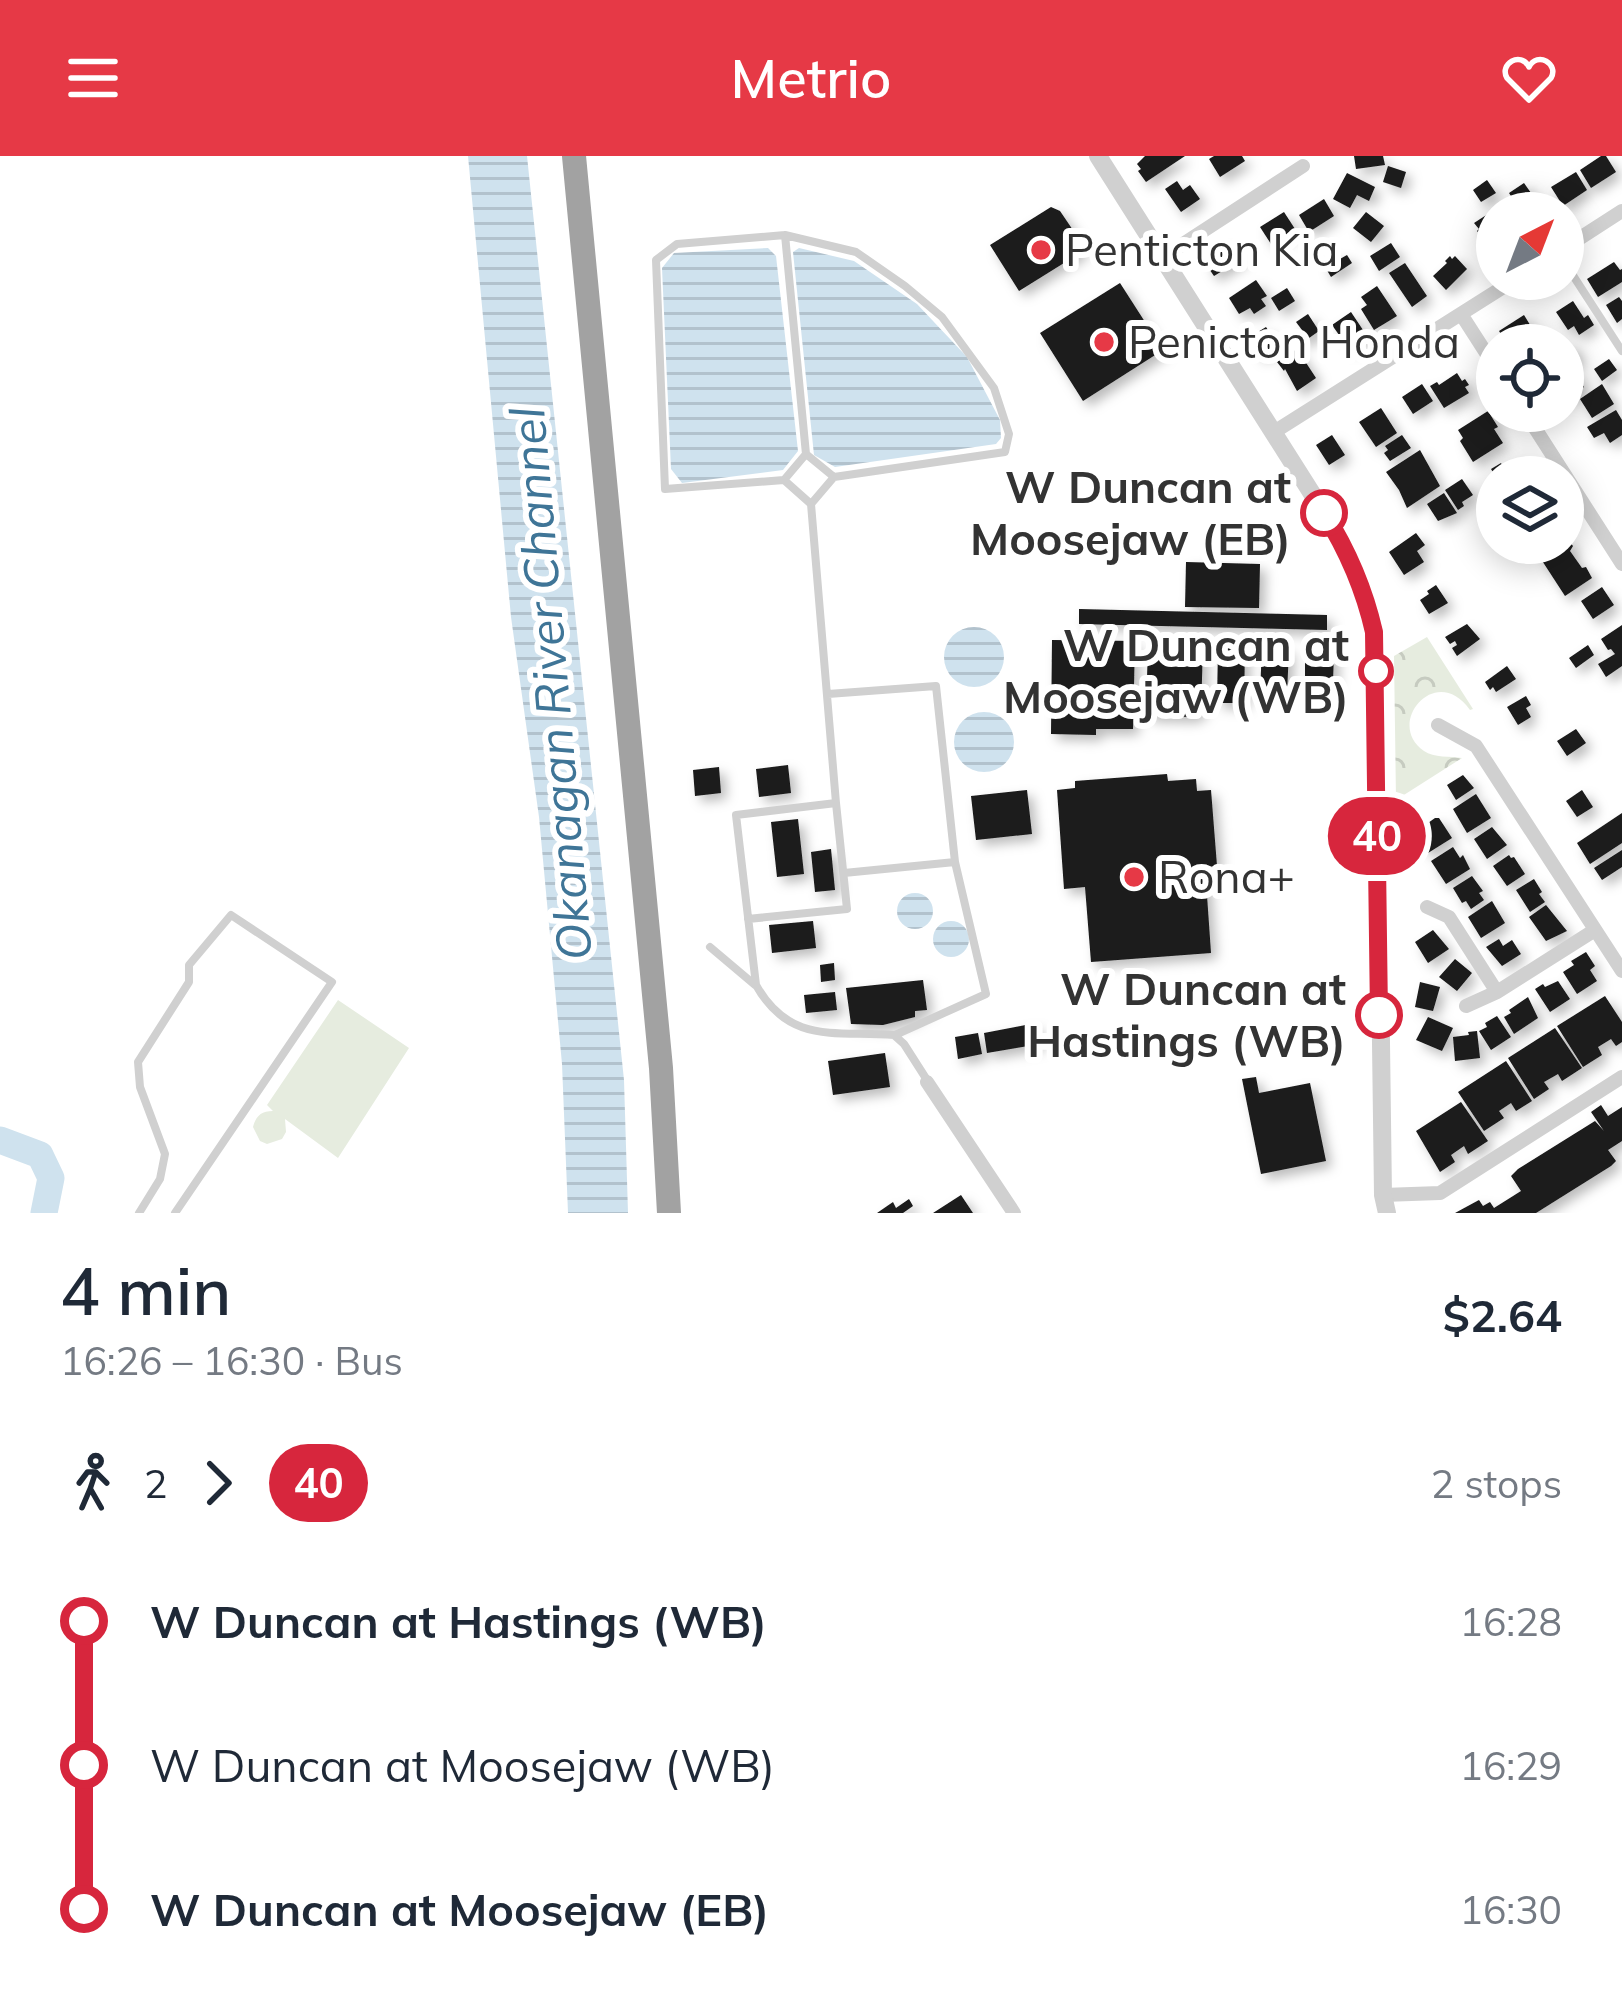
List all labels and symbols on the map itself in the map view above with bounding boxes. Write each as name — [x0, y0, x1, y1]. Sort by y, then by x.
north arrow — [1476, 192, 1584, 300]
place label: Penticton Kia — [1065, 221, 1338, 277]
marker: Penticton Kia — [1028, 237, 1054, 263]
place label: Penicton Honda — [1128, 313, 1460, 369]
marker: Penicton Honda — [1091, 329, 1117, 355]
water label: Okanagan River Channel — [496, 404, 604, 963]
place label: W Duncan at Moosejaw (EB) — [970, 458, 1291, 566]
marker: W Duncan at Moosejaw (EB) — [1302, 491, 1346, 535]
place label: W Duncan at Moosejaw (WB) — [1003, 616, 1349, 724]
marker: W Duncan at Moosejaw (WB) — [1360, 655, 1392, 687]
line badge: 40 — [1323, 797, 1431, 875]
place label: Rona+ — [1158, 848, 1295, 904]
marker: Rona+ — [1121, 864, 1147, 890]
place label: W Duncan at Hastings (WB) — [1027, 960, 1346, 1068]
marker: W Duncan at Hastings (WB) — [1357, 993, 1401, 1037]

